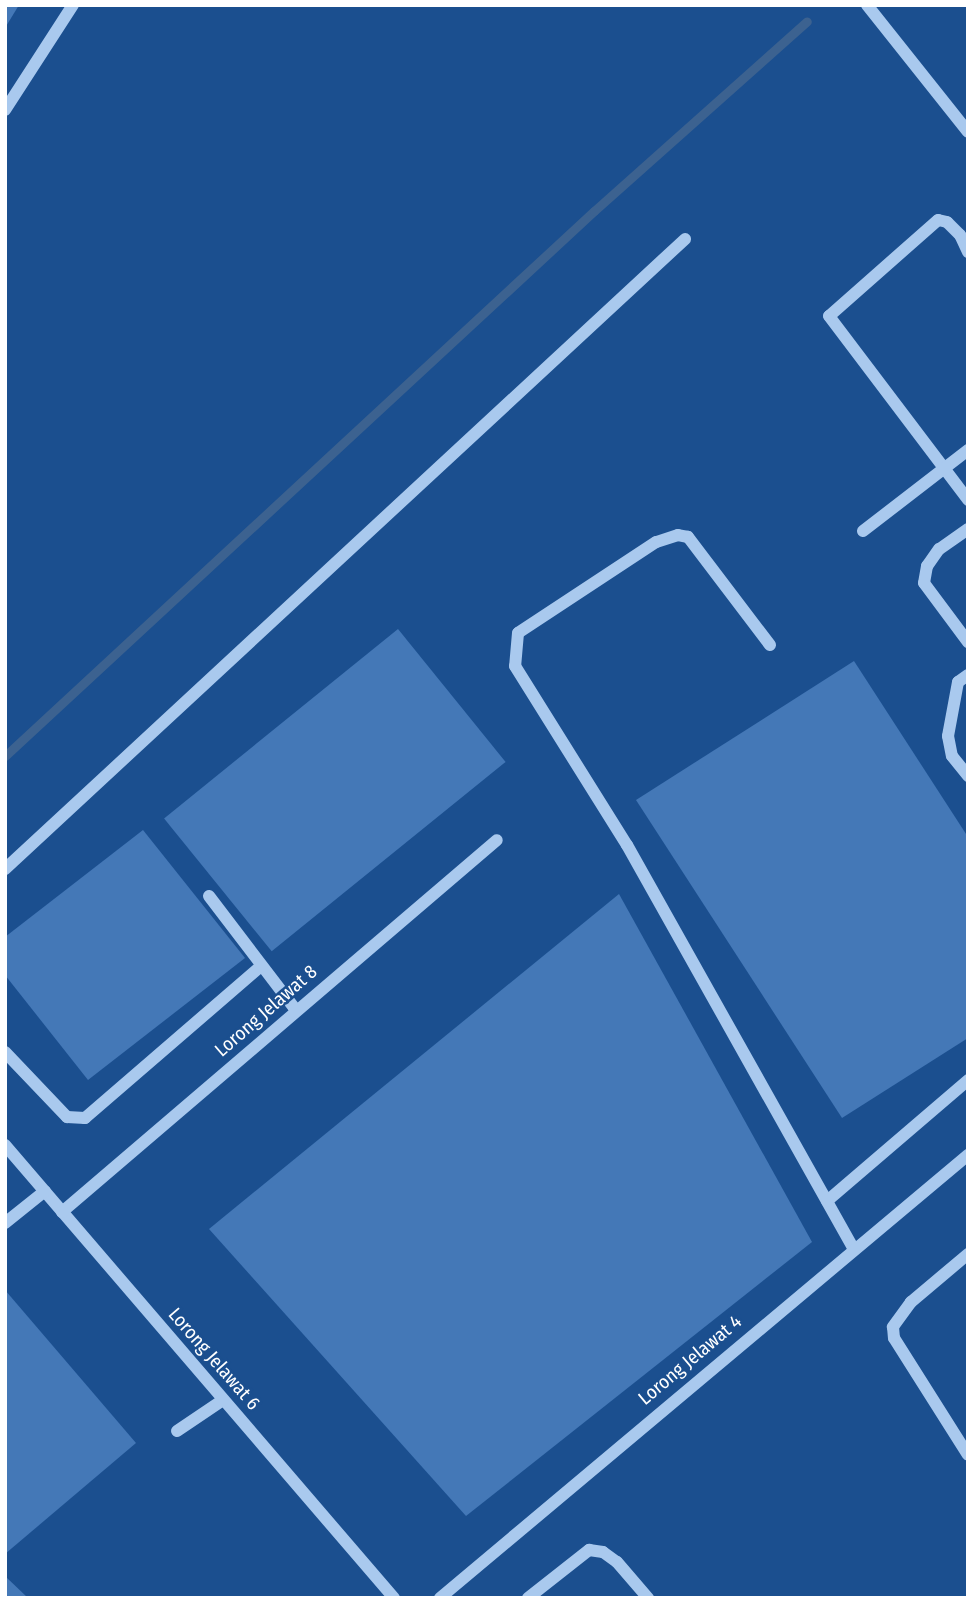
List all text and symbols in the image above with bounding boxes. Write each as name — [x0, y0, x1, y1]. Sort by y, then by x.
street label: Lorong Jelawat 8 — [210, 960, 322, 1062]
street label: Lorong Jelawat 6 — [163, 1303, 265, 1415]
street label: Lorong Jelawat 4 — [634, 1310, 746, 1410]

